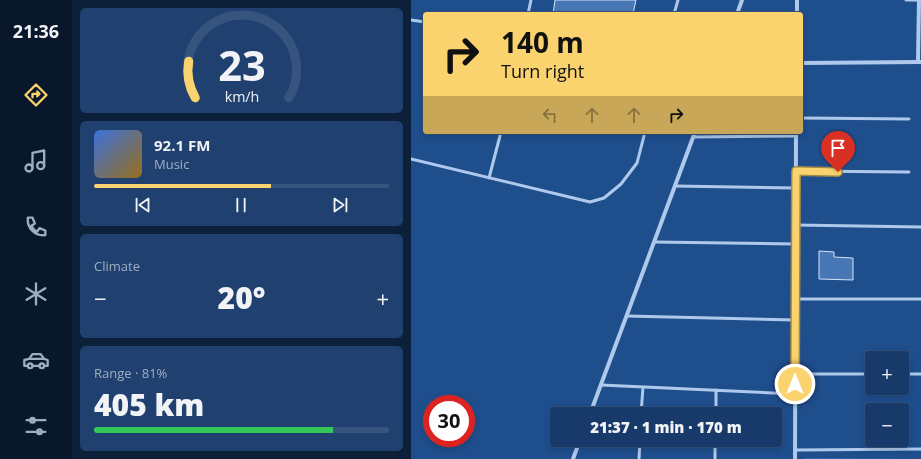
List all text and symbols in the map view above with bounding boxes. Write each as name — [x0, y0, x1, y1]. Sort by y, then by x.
text: 21:36 — [13, 19, 59, 43]
text: 140 m — [501, 23, 584, 61]
icon: right — [435, 28, 487, 80]
text: 23 — [218, 37, 265, 93]
text: Turn right — [501, 59, 584, 83]
icon: directions — [22, 81, 50, 109]
text: km/h — [224, 87, 259, 106]
icon: left — [539, 104, 561, 126]
icon: ahead — [581, 104, 603, 126]
icon: ahead — [623, 104, 645, 126]
icon: right — [665, 104, 687, 126]
pin — [821, 131, 855, 172]
text: 92.1 FM — [154, 135, 210, 155]
icon: arrive — [827, 137, 849, 159]
icon: music — [22, 147, 50, 175]
text: Music — [154, 155, 189, 173]
icon: previous — [132, 194, 154, 216]
icon: pause — [230, 194, 252, 216]
icon: next — [329, 194, 351, 216]
icon: phone — [22, 213, 50, 241]
text: Climate — [94, 257, 140, 275]
text: 20° — [218, 277, 265, 318]
icon: climate — [22, 280, 50, 308]
text: − — [94, 283, 107, 313]
text: + — [376, 283, 389, 313]
icon: car — [22, 346, 50, 374]
map controls — [865, 351, 909, 447]
button: + — [865, 351, 909, 395]
position arrow — [774, 363, 816, 405]
text: Range · 81% — [94, 364, 167, 382]
text: 405 km — [94, 384, 204, 425]
speed limit sign: 30 — [423, 395, 475, 447]
button: − — [865, 403, 909, 447]
icon: filters — [22, 412, 50, 440]
text: 21:37 · 1 min · 170 m — [590, 417, 742, 437]

